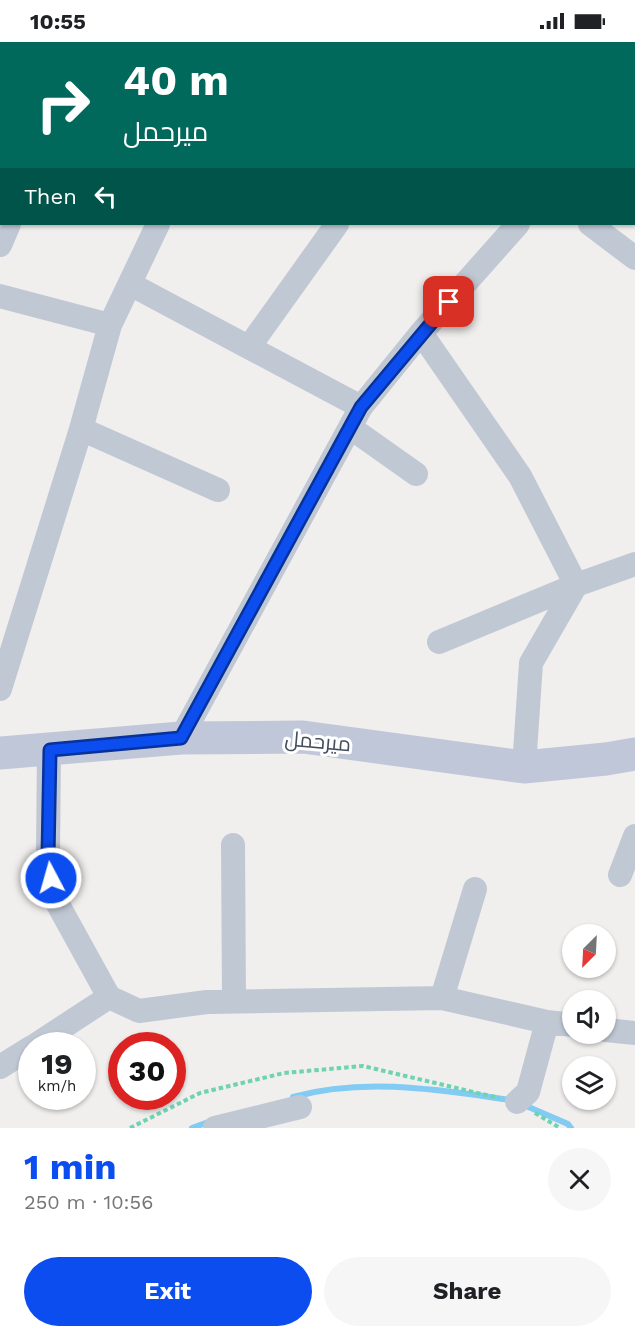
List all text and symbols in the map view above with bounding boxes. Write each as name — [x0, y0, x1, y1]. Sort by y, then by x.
text: 10:55 — [30, 9, 86, 34]
text: 40 m — [123, 56, 229, 105]
icon: right — [24, 66, 102, 144]
text: میرحمل — [123, 116, 208, 148]
icon: left — [89, 180, 122, 213]
text: Then — [24, 184, 77, 209]
pin — [423, 276, 474, 327]
icon: arrive — [432, 285, 465, 318]
street label: میرحمل — [284, 726, 352, 757]
position arrow — [19, 846, 83, 910]
north arrow — [562, 924, 616, 978]
map controls — [562, 924, 616, 1110]
button: sound — [562, 990, 616, 1044]
speed limit sign: 30 — [108, 1032, 186, 1110]
text: 19 — [41, 1046, 73, 1081]
button: layers — [562, 1056, 616, 1110]
text: km/h — [38, 1077, 76, 1095]
text: 1 min — [24, 1146, 116, 1188]
button: close — [548, 1148, 611, 1211]
text: 250 m · 10:56 — [24, 1190, 153, 1214]
button: Exit — [24, 1257, 312, 1326]
button: Share — [324, 1257, 611, 1326]

